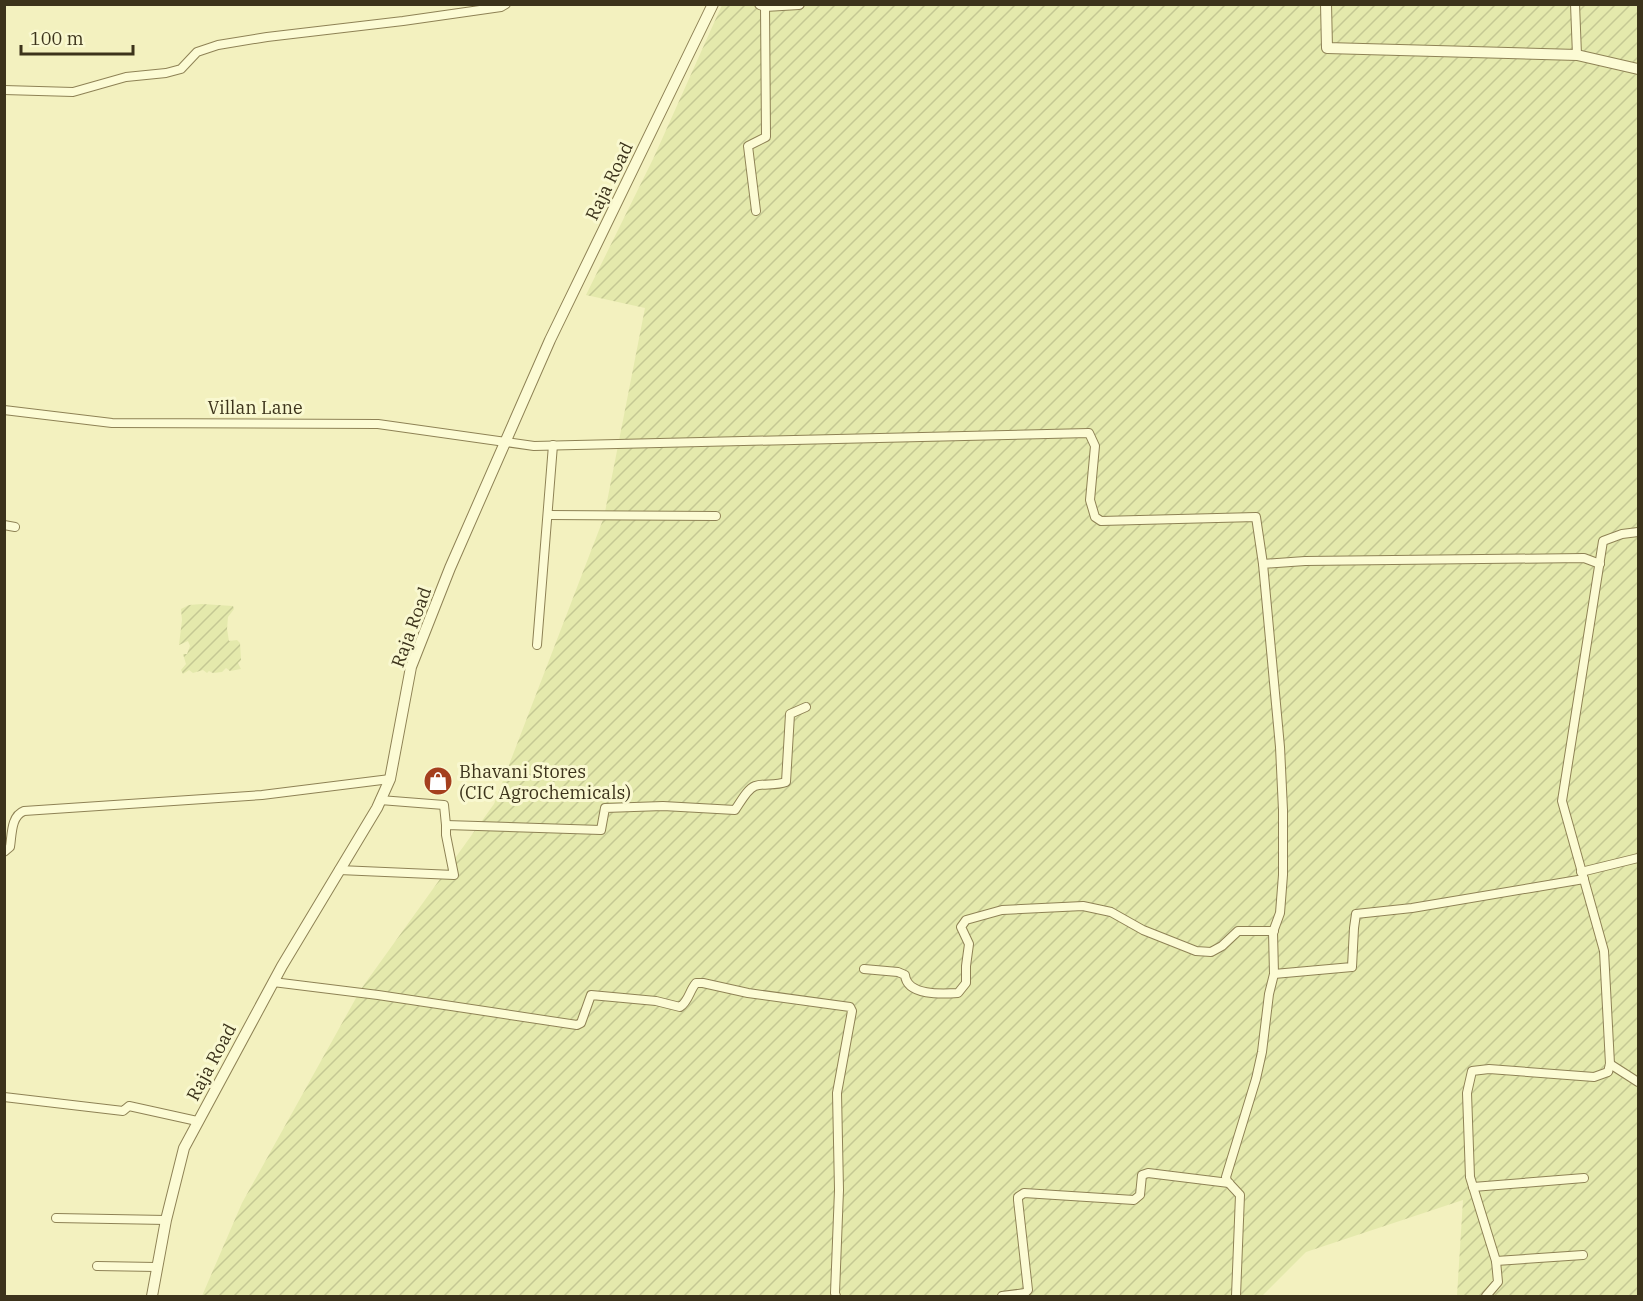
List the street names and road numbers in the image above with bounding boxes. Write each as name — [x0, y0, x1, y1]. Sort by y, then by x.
street label: Raja Road — [580, 138, 638, 224]
street label: Villan Lane — [207, 396, 303, 419]
street label: Raja Road — [386, 583, 436, 671]
street label: Raja Road — [181, 1019, 241, 1105]

